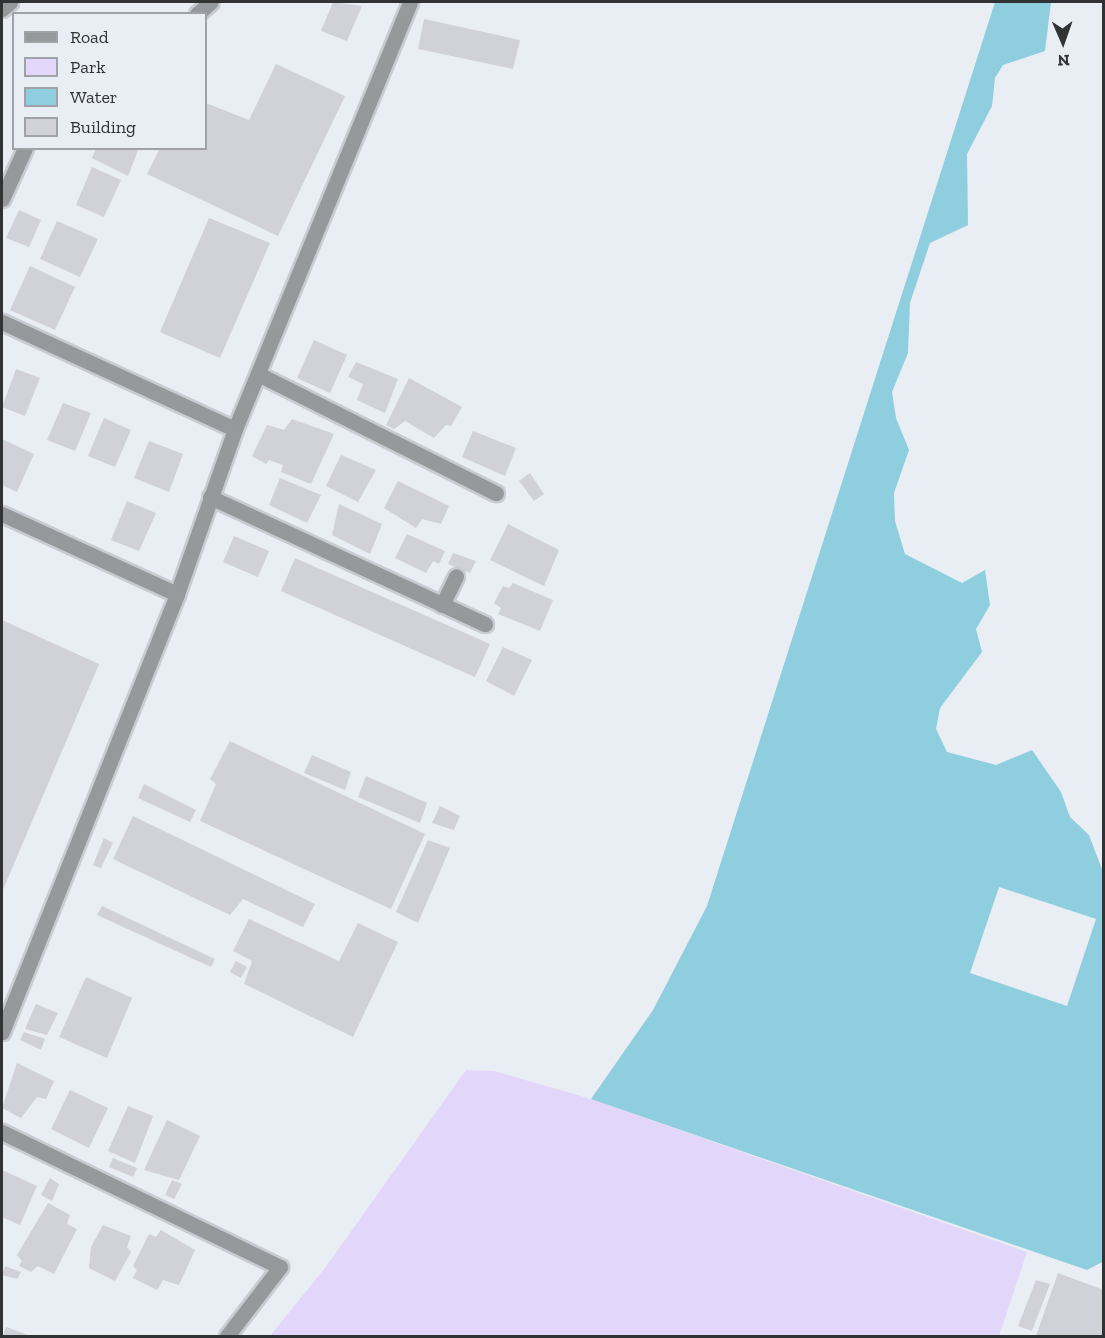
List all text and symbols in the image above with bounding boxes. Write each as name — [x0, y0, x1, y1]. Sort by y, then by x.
legend — [12, 12, 207, 150]
north arrow — [1033, 12, 1093, 72]
text: Road — [70, 26, 109, 48]
text: N — [1057, 51, 1070, 70]
text: Park — [70, 56, 106, 78]
text: Water — [70, 86, 117, 108]
text: Building — [70, 116, 136, 138]

